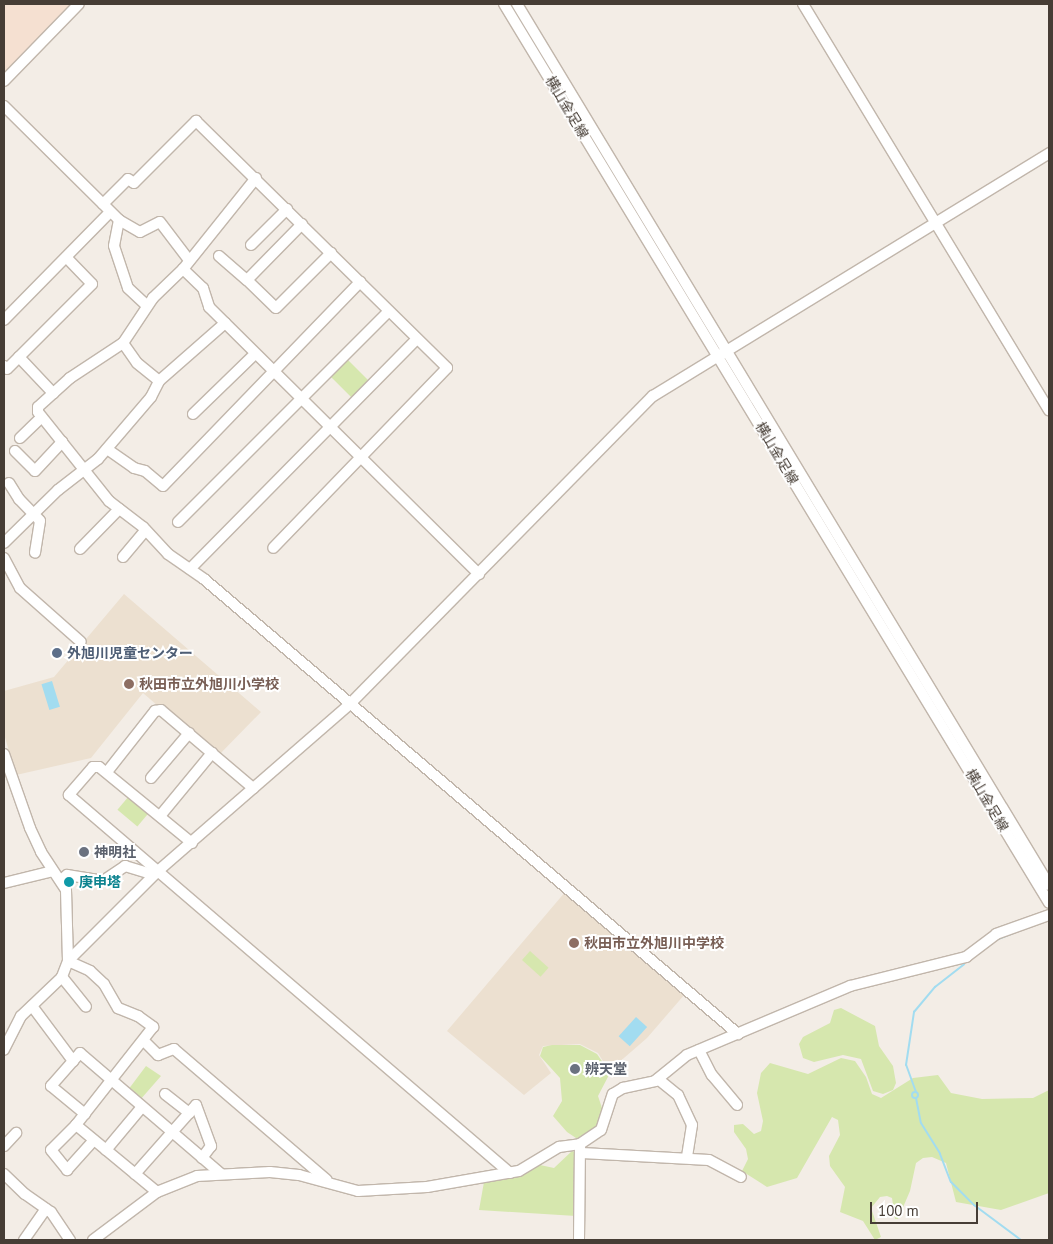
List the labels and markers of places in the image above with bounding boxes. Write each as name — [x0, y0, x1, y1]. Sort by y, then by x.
place label: 外旭川児童センター — [67, 645, 193, 661]
marker: 外旭川児童センター — [51, 647, 63, 659]
place label: 秋田市立外旭川小学校 — [139, 676, 279, 692]
marker: 秋田市立外旭川小学校 — [123, 678, 135, 690]
place label: 神明社 — [94, 844, 136, 860]
marker: 神明社 — [78, 846, 90, 858]
place label: 庚申塔 — [79, 874, 121, 890]
marker: 庚申塔 — [63, 876, 75, 888]
place label: 秋田市立外旭川中学校 — [584, 935, 724, 951]
marker: 秋田市立外旭川中学校 — [568, 937, 580, 949]
place label: 辨天堂 — [585, 1061, 627, 1077]
marker: 辨天堂 — [569, 1063, 581, 1075]

